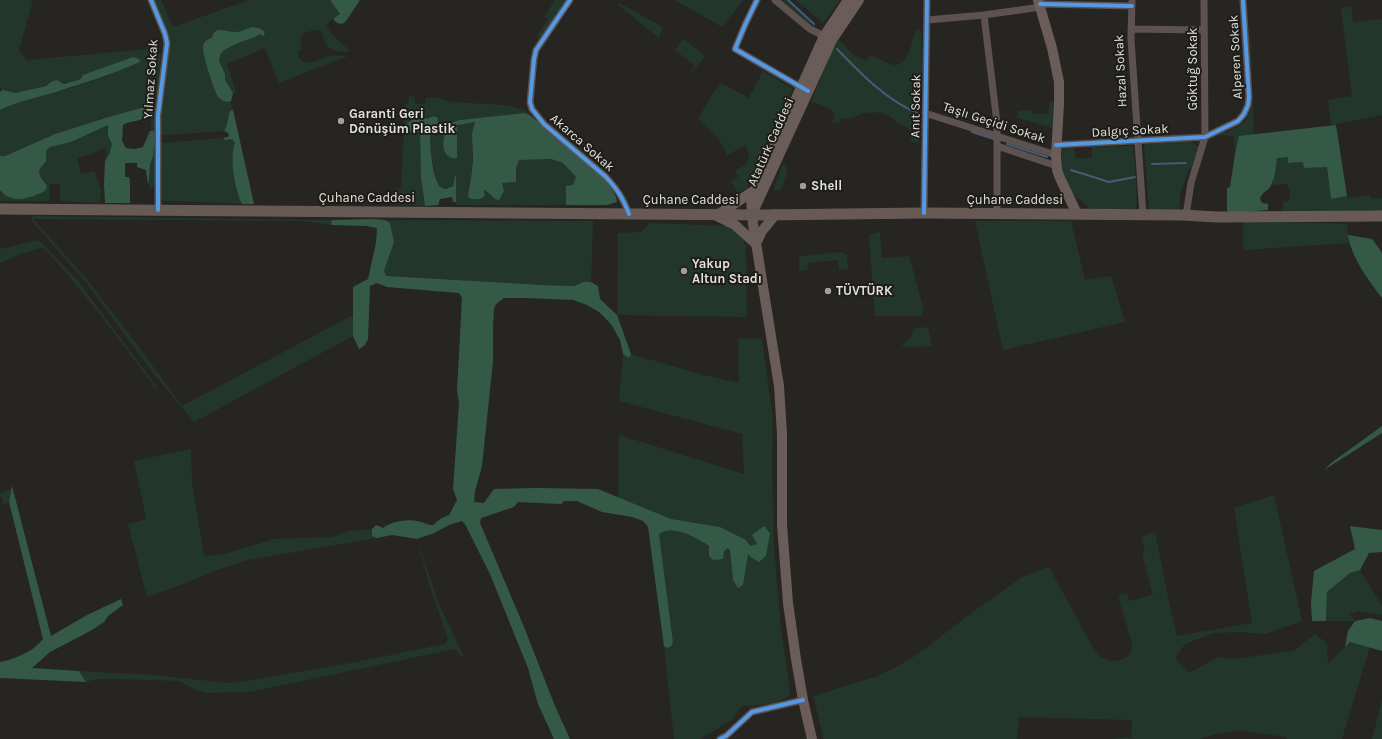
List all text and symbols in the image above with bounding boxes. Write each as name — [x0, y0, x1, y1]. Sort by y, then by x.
street label: Alperen Sokak — [1226, 14, 1246, 100]
street label: Göktuğ Sokak — [1185, 28, 1201, 110]
street label: Hazal Sokak — [1111, 34, 1131, 108]
street label: Yılmaz Sokak — [140, 39, 162, 119]
street label: Anıt Sokak — [908, 74, 924, 138]
street label: Atatürk Caddesi — [744, 95, 798, 189]
street label: Taşlı Geçidi Sokak — [941, 99, 1047, 147]
place label: Garanti Geri Dönüşüm Plastik — [349, 106, 455, 137]
street label: Akarca Sokak — [547, 111, 617, 175]
marker: Garanti Geri Dönüşüm Plastik — [336, 116, 346, 126]
street label: Dalgıç Sokak — [1091, 121, 1169, 141]
place label: Shell — [811, 178, 842, 194]
marker: Shell — [798, 181, 808, 191]
street label: Çuhane Caddesi — [319, 190, 415, 206]
street label: Çuhane Caddesi — [643, 192, 739, 208]
street label: Çuhane Caddesi — [967, 192, 1063, 208]
place label: Yakup Altun Stadı — [692, 256, 762, 287]
marker: Yakup Altun Stadı — [679, 266, 689, 276]
place label: TÜVTÜRK — [836, 283, 892, 299]
marker: TÜVTÜRK — [823, 286, 833, 296]

